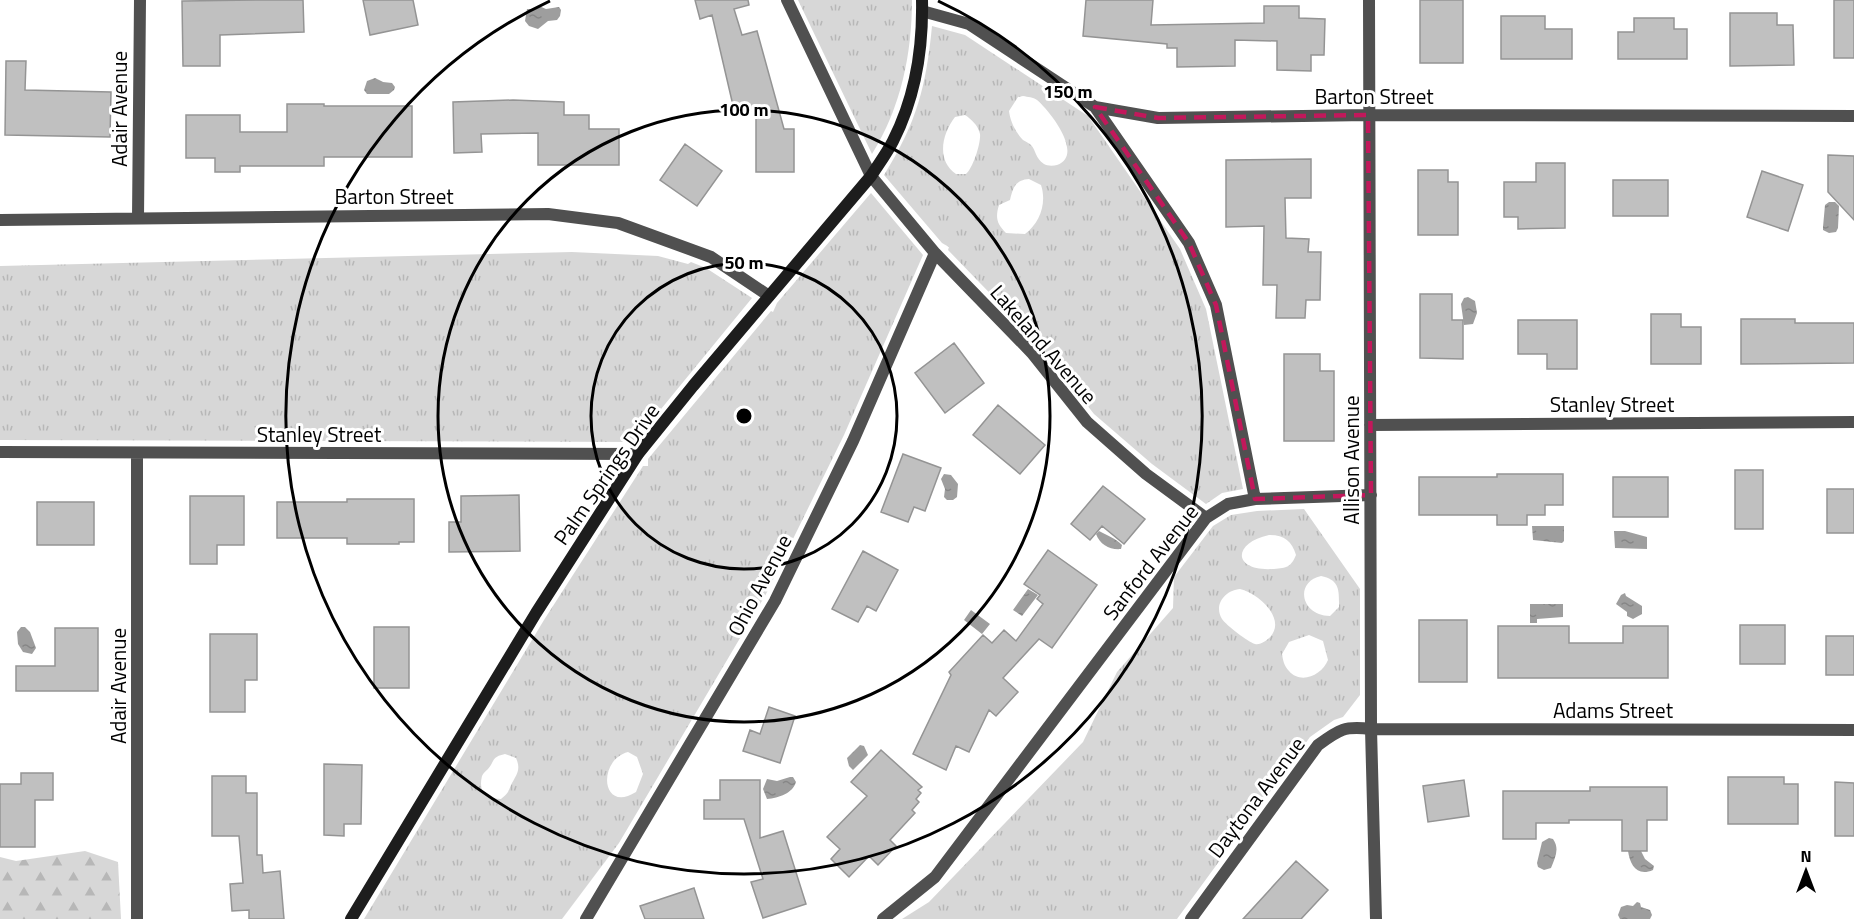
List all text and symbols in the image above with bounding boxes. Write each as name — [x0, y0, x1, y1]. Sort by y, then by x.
street label: Adair Avenue — [103, 51, 135, 167]
text: 150 m — [1043, 78, 1093, 105]
street label: Barton Street — [1314, 80, 1434, 112]
text: 100 m — [719, 96, 769, 123]
street label: Barton Street — [334, 180, 454, 212]
text: 50 m — [724, 249, 764, 276]
street label: Lakeland Avenue — [983, 277, 1105, 411]
street label: Stanley Street — [1550, 388, 1675, 420]
street label: Allison Avenue — [1335, 395, 1367, 525]
street label: Palm Springs Drive — [545, 397, 667, 551]
centre of rings — [734, 406, 754, 426]
street label: Stanley Street — [257, 418, 382, 450]
street label: Sanford Avenue — [1094, 497, 1206, 627]
street label: Ohio Avenue — [719, 528, 799, 642]
street label: Adair Avenue — [102, 628, 134, 744]
street label: Adams Street — [1553, 694, 1674, 726]
street label: Daytona Avenue — [1200, 730, 1312, 864]
north arrow — [1776, 841, 1836, 901]
text: N — [1800, 844, 1812, 868]

